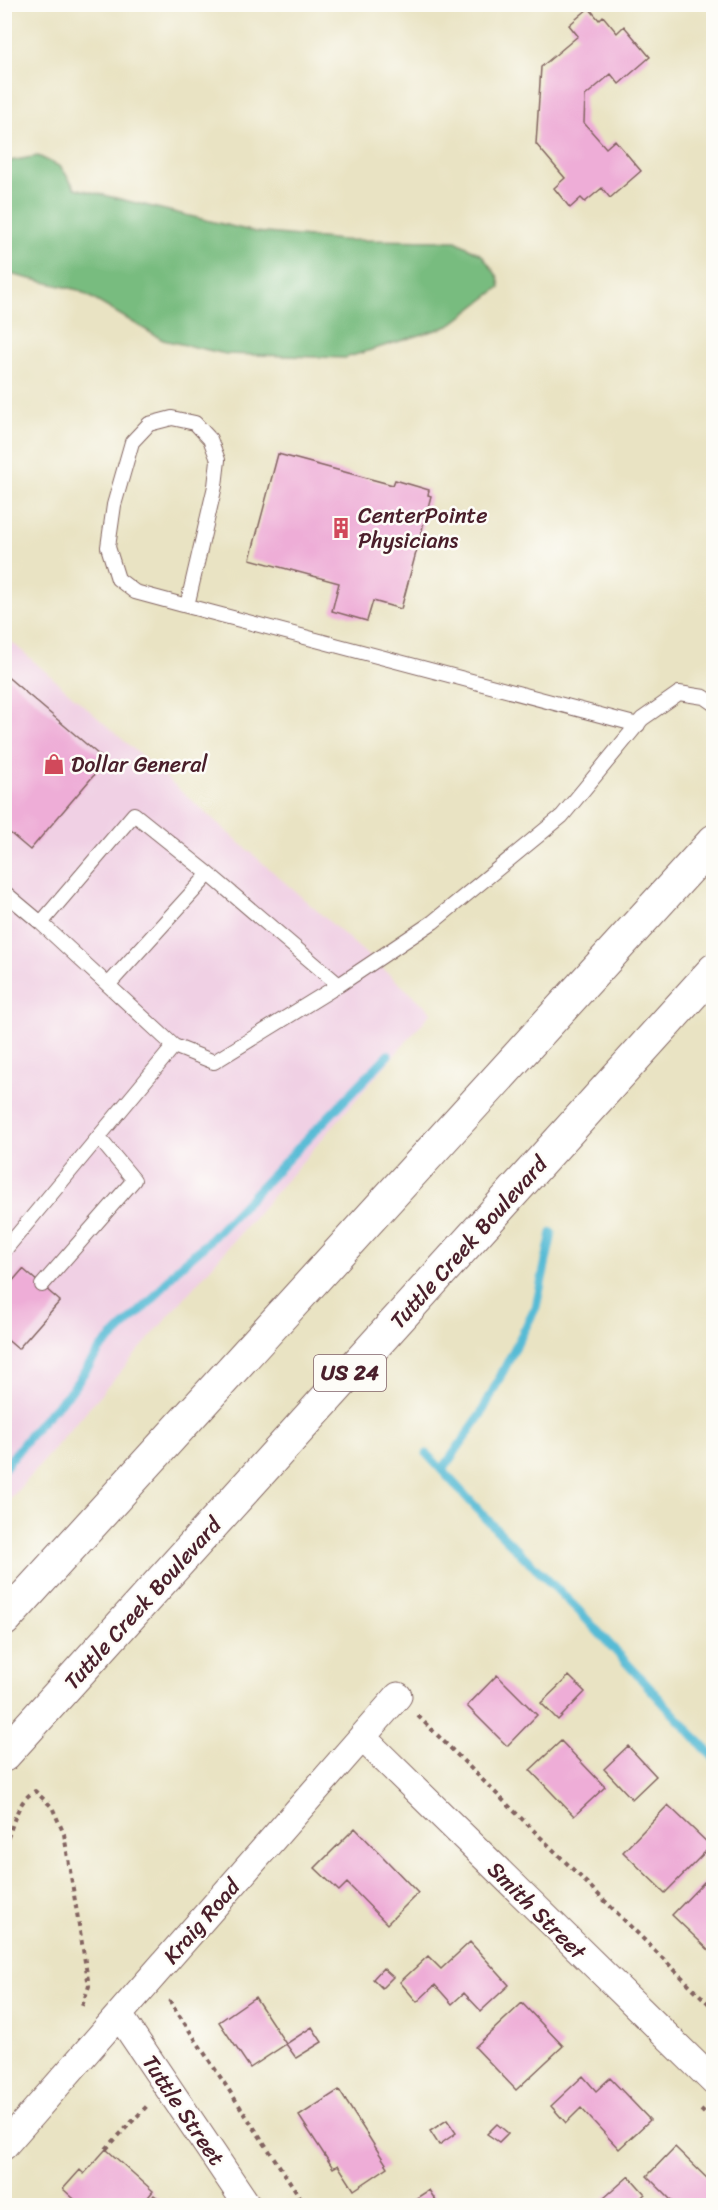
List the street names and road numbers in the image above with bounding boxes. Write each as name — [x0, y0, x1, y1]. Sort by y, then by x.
street label: Tuttle Creek Boulevard — [380, 1146, 558, 1338]
road number: US 24 — [314, 1355, 386, 1391]
street label: Tuttle Creek Boulevard — [54, 1507, 232, 1699]
street label: Smith Street — [478, 1851, 596, 1970]
street label: Kraig Road — [153, 1869, 251, 1973]
street label: Tuttle Street — [132, 2047, 236, 2174]

